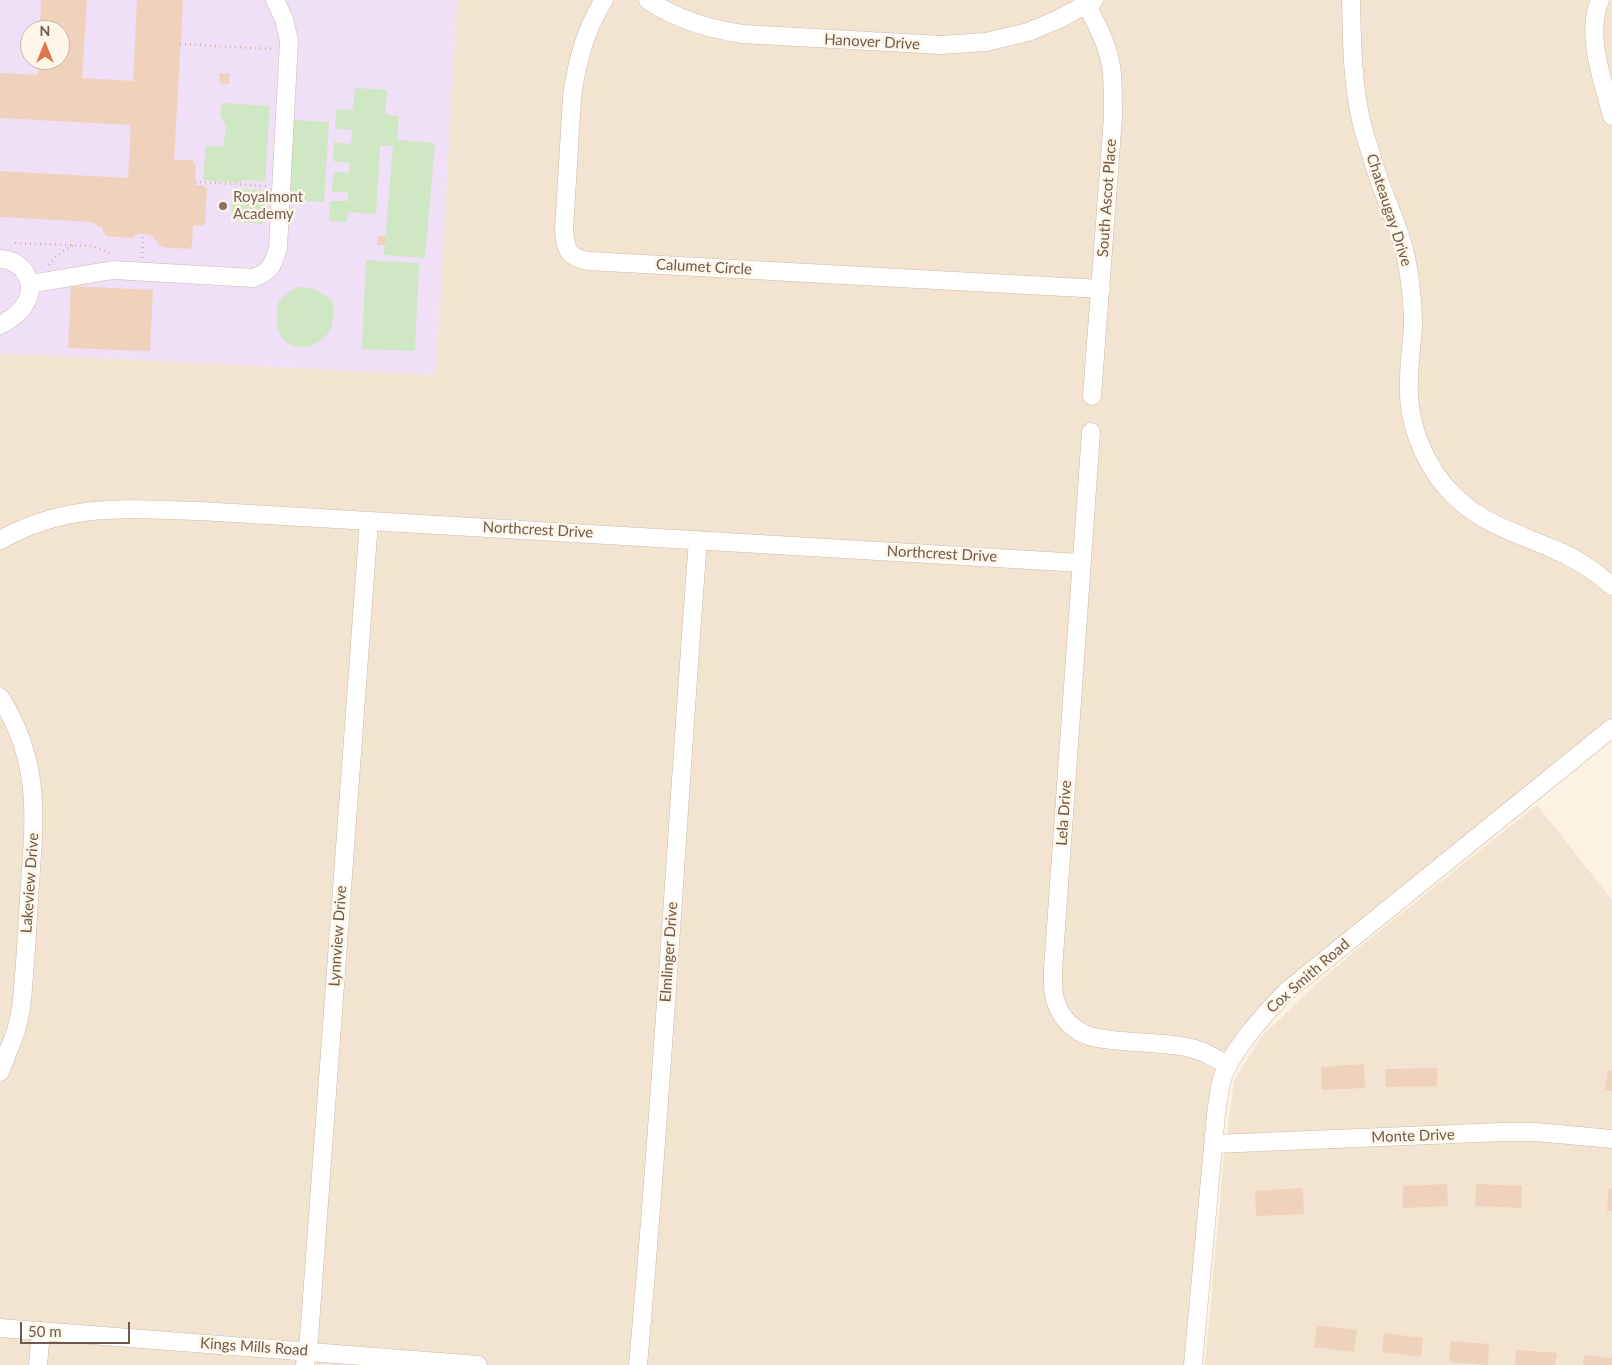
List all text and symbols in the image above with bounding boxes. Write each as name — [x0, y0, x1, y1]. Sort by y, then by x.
north arrow — [20, 20, 70, 70]
text: N — [40, 22, 50, 39]
street label: Hanover Drive — [824, 31, 920, 53]
street label: South Ascot Place — [1094, 138, 1120, 258]
street label: Chateaugay Drive — [1362, 151, 1416, 269]
place label: Royalmont Academy — [233, 188, 303, 223]
marker: Royalmont Academy — [217, 200, 229, 212]
street label: Calumet Circle — [655, 255, 753, 279]
street label: Northcrest Drive — [482, 518, 594, 542]
street label: Northcrest Drive — [886, 542, 998, 566]
street label: Lela Drive — [1053, 780, 1075, 846]
street label: Lakeview Drive — [18, 832, 42, 934]
street label: Lynnview Drive — [325, 885, 351, 987]
street label: Elmlinger Drive — [657, 901, 681, 1003]
street label: Cox Smith Road — [1263, 935, 1353, 1017]
street label: Monte Drive — [1371, 1126, 1455, 1146]
scale bar — [22, 1312, 132, 1344]
text: 50 m — [28, 1322, 62, 1340]
street label: Kings Mills Road — [199, 1334, 309, 1360]

